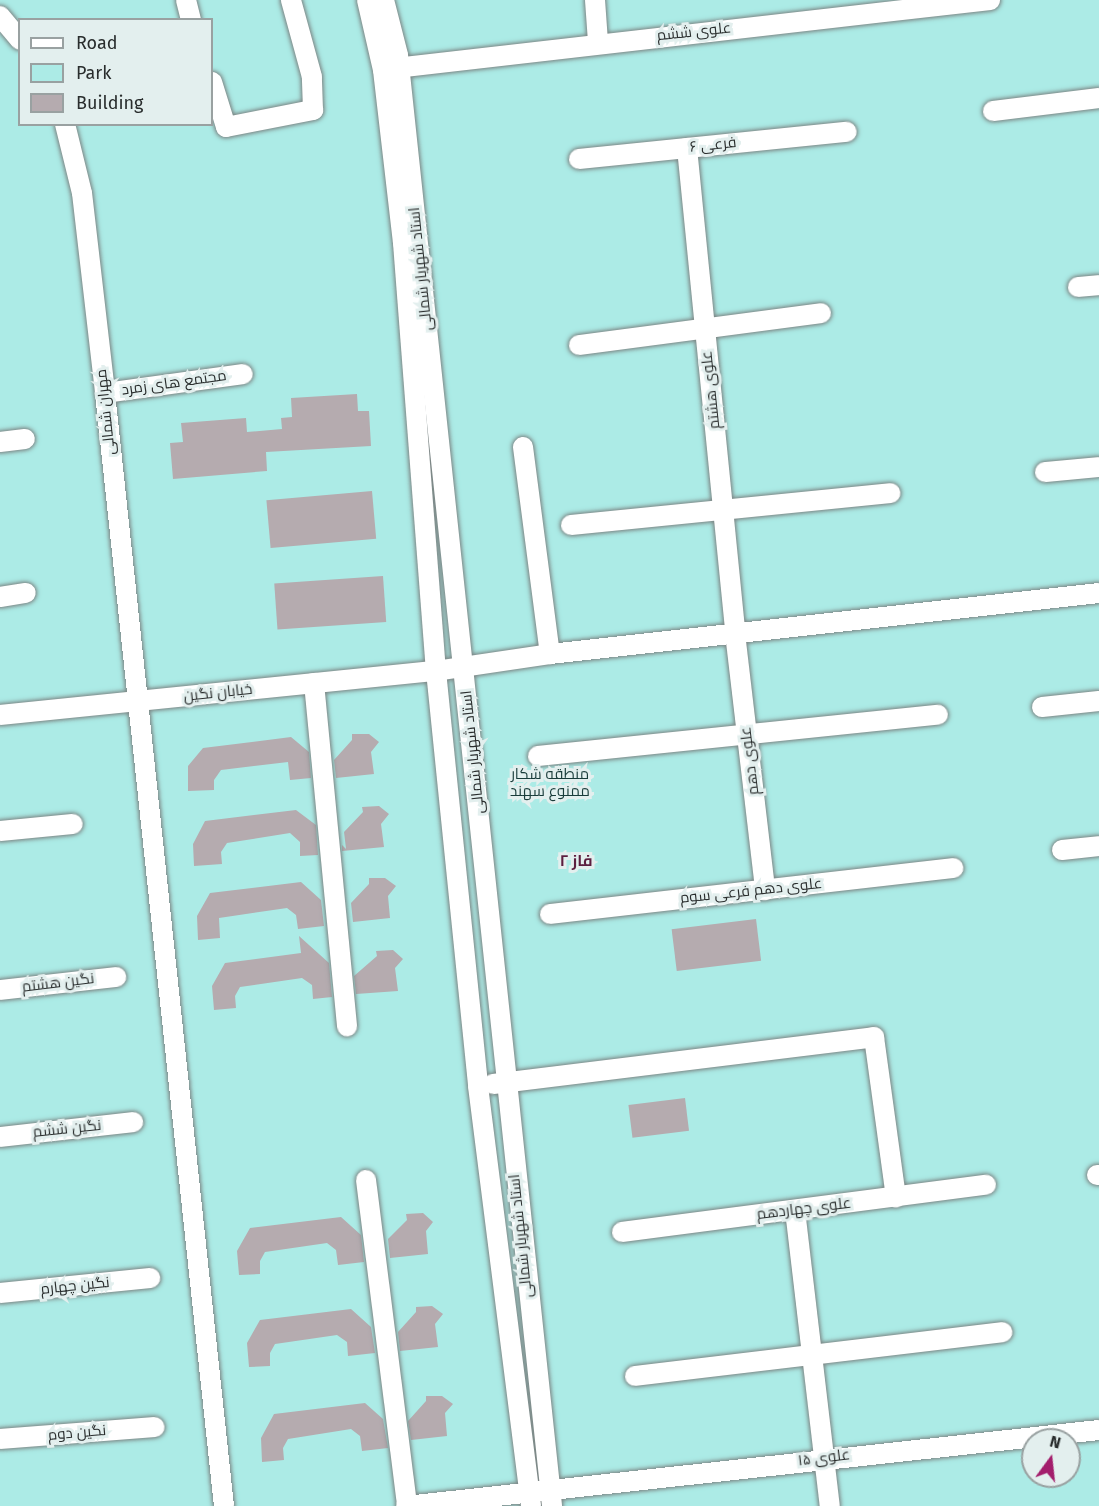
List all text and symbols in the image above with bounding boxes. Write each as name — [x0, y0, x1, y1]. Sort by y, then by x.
legend — [18, 18, 213, 126]
street label: علوی ششم — [656, 19, 732, 45]
text: Road — [76, 32, 118, 54]
text: Park — [76, 62, 111, 84]
text: Building — [76, 92, 143, 114]
street label: فرعی ۶ — [689, 134, 737, 156]
street label: استاد شهریار شمالی — [406, 206, 436, 332]
street label: علوی هشتم — [698, 350, 724, 430]
street label: مجتمع های زمرد — [120, 367, 228, 399]
street label: مهران شمالی — [93, 368, 119, 456]
street label: خیابان نگین — [183, 680, 253, 706]
street label: استاد شهریار شمالی — [458, 689, 488, 815]
street label: علوی دهم — [737, 726, 763, 796]
park label: منطقه شکار ممنوع سهند — [510, 765, 590, 800]
district label: فاز ۲ — [559, 851, 593, 871]
street label: علوی دهم فرعی سوم — [679, 875, 823, 907]
street label: نگین هشتم — [21, 970, 95, 996]
street label: نگین ششم — [32, 1116, 102, 1142]
street label: استاد شهریار شمالی — [506, 1173, 536, 1299]
street label: علوی چهاردهم — [756, 1194, 852, 1224]
street label: نگین چهارم — [40, 1273, 110, 1299]
street label: نگین دوم — [47, 1421, 107, 1445]
north arrow — [1021, 1428, 1081, 1488]
text: N — [1048, 1432, 1063, 1453]
street label: علوی ۱۵ — [797, 1446, 851, 1470]

